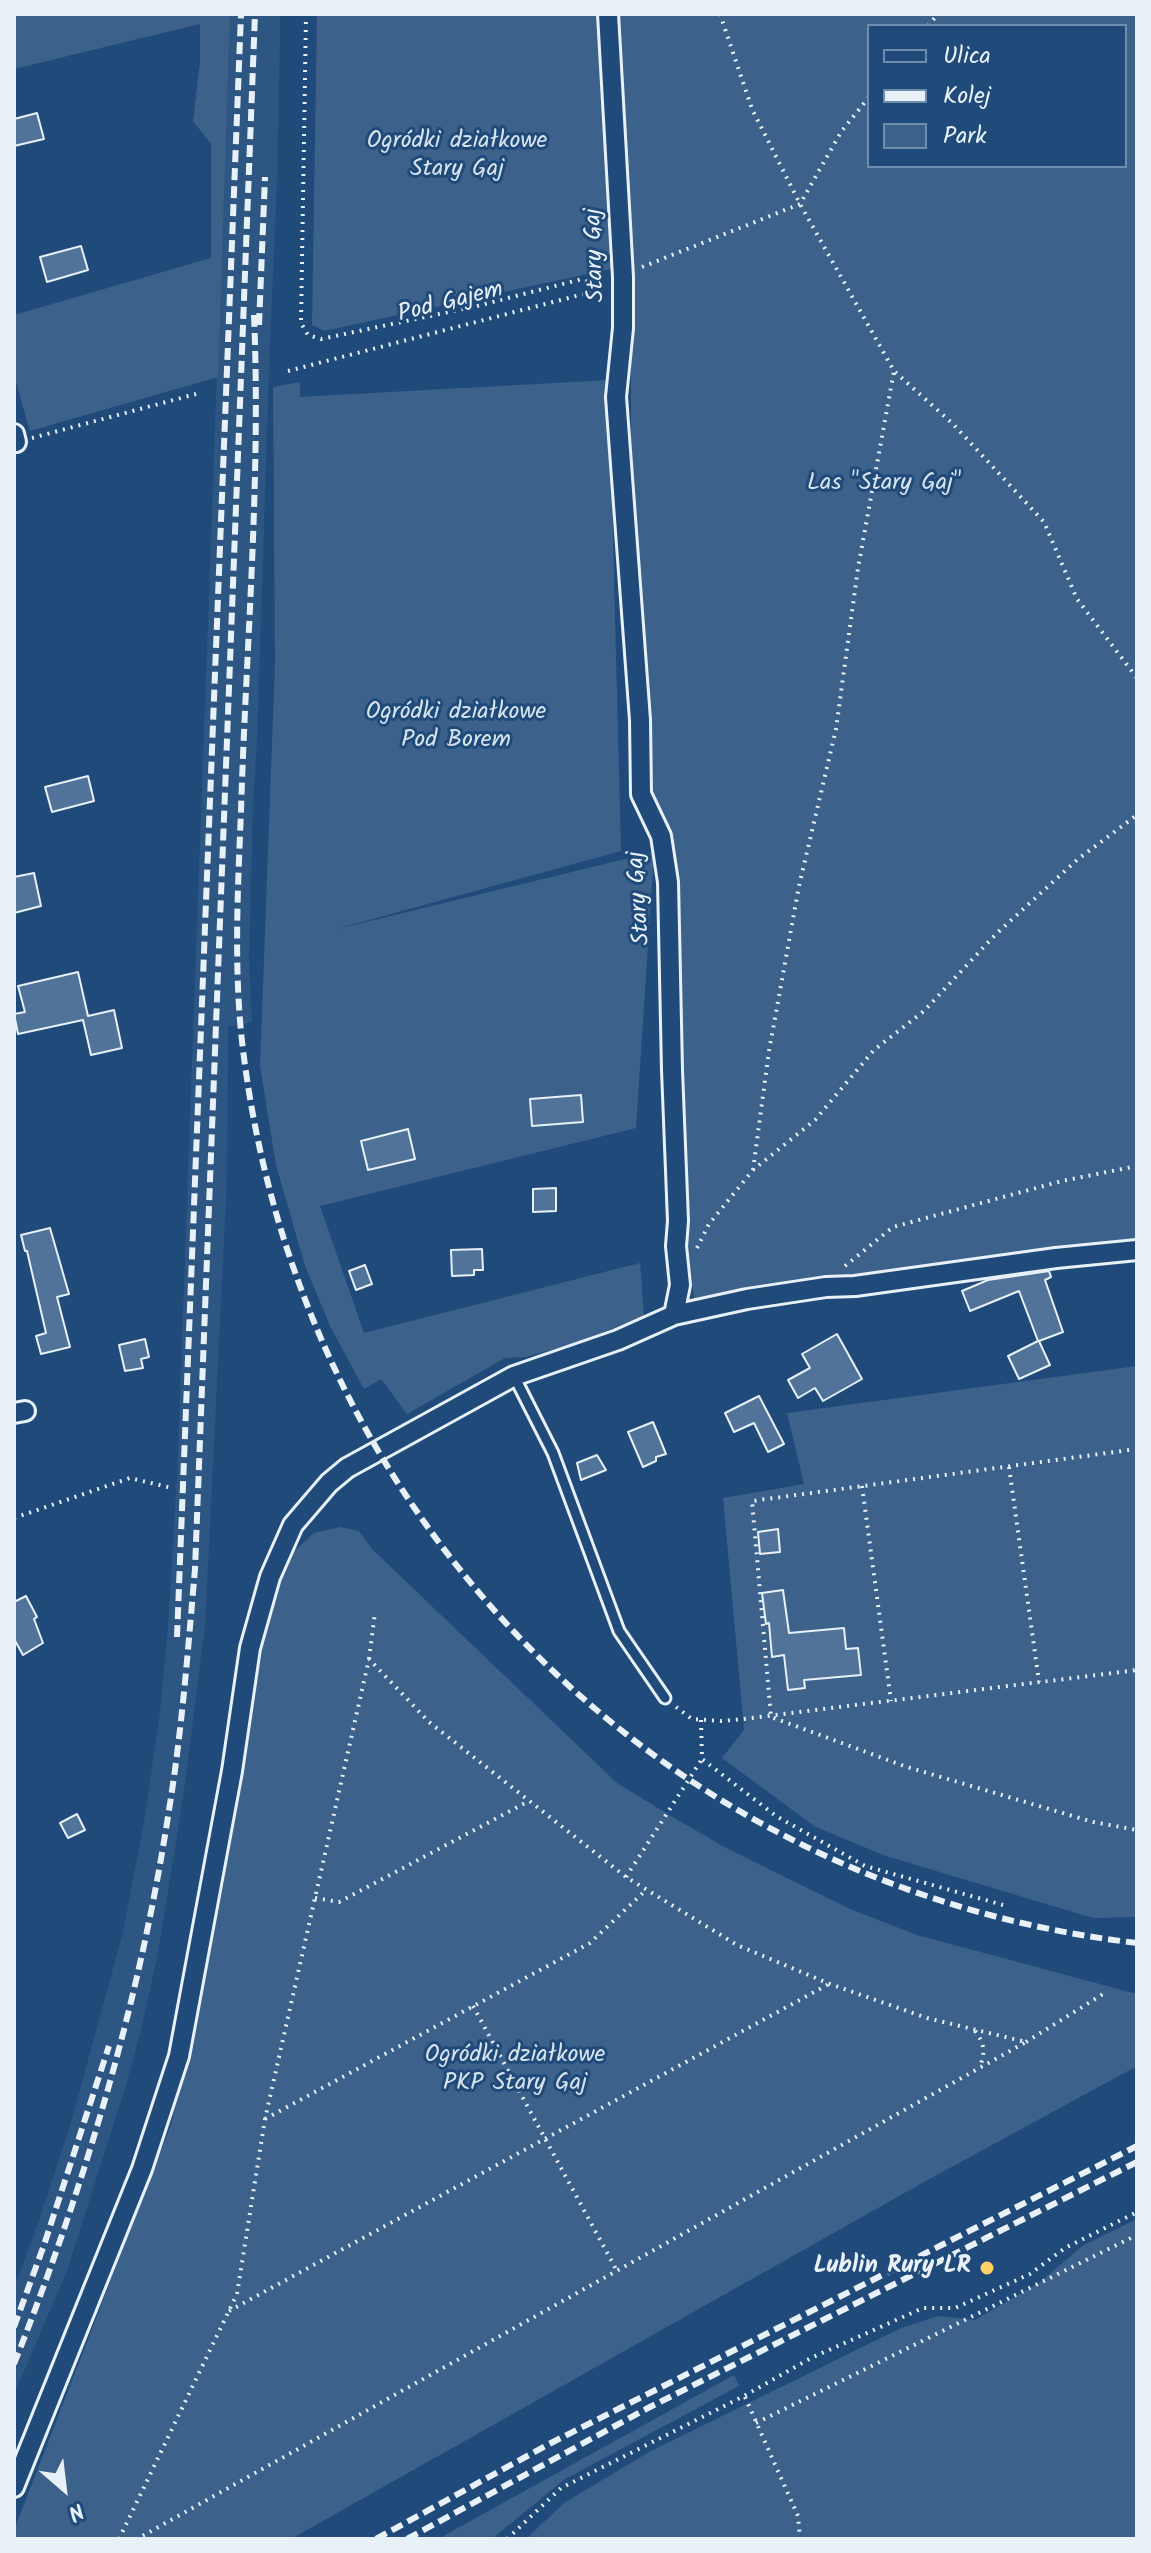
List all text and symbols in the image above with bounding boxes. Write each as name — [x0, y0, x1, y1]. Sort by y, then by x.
legend — [867, 24, 1127, 168]
text: Ulica — [943, 37, 991, 76]
text: Kolej — [943, 77, 991, 116]
text: Park — [943, 117, 987, 156]
park label: Ogródki działkowe Stary Gaj — [367, 129, 547, 185]
street label: Stary Gaj — [581, 207, 613, 303]
street label: Pod Gajem — [395, 277, 507, 331]
park label: Las "Stary Gaj" — [807, 471, 961, 499]
park label: Ogródki działkowe Pod Borem — [366, 700, 546, 756]
street label: Stary Gaj — [623, 850, 659, 946]
park label: Ogródki działkowe PKP Stary Gaj — [425, 2043, 605, 2099]
place label: Lublin Rury LR — [813, 2254, 971, 2282]
marker: Lublin Rury LR — [978, 2259, 996, 2277]
north arrow — [24, 2449, 104, 2529]
text: N — [61, 2492, 90, 2529]

